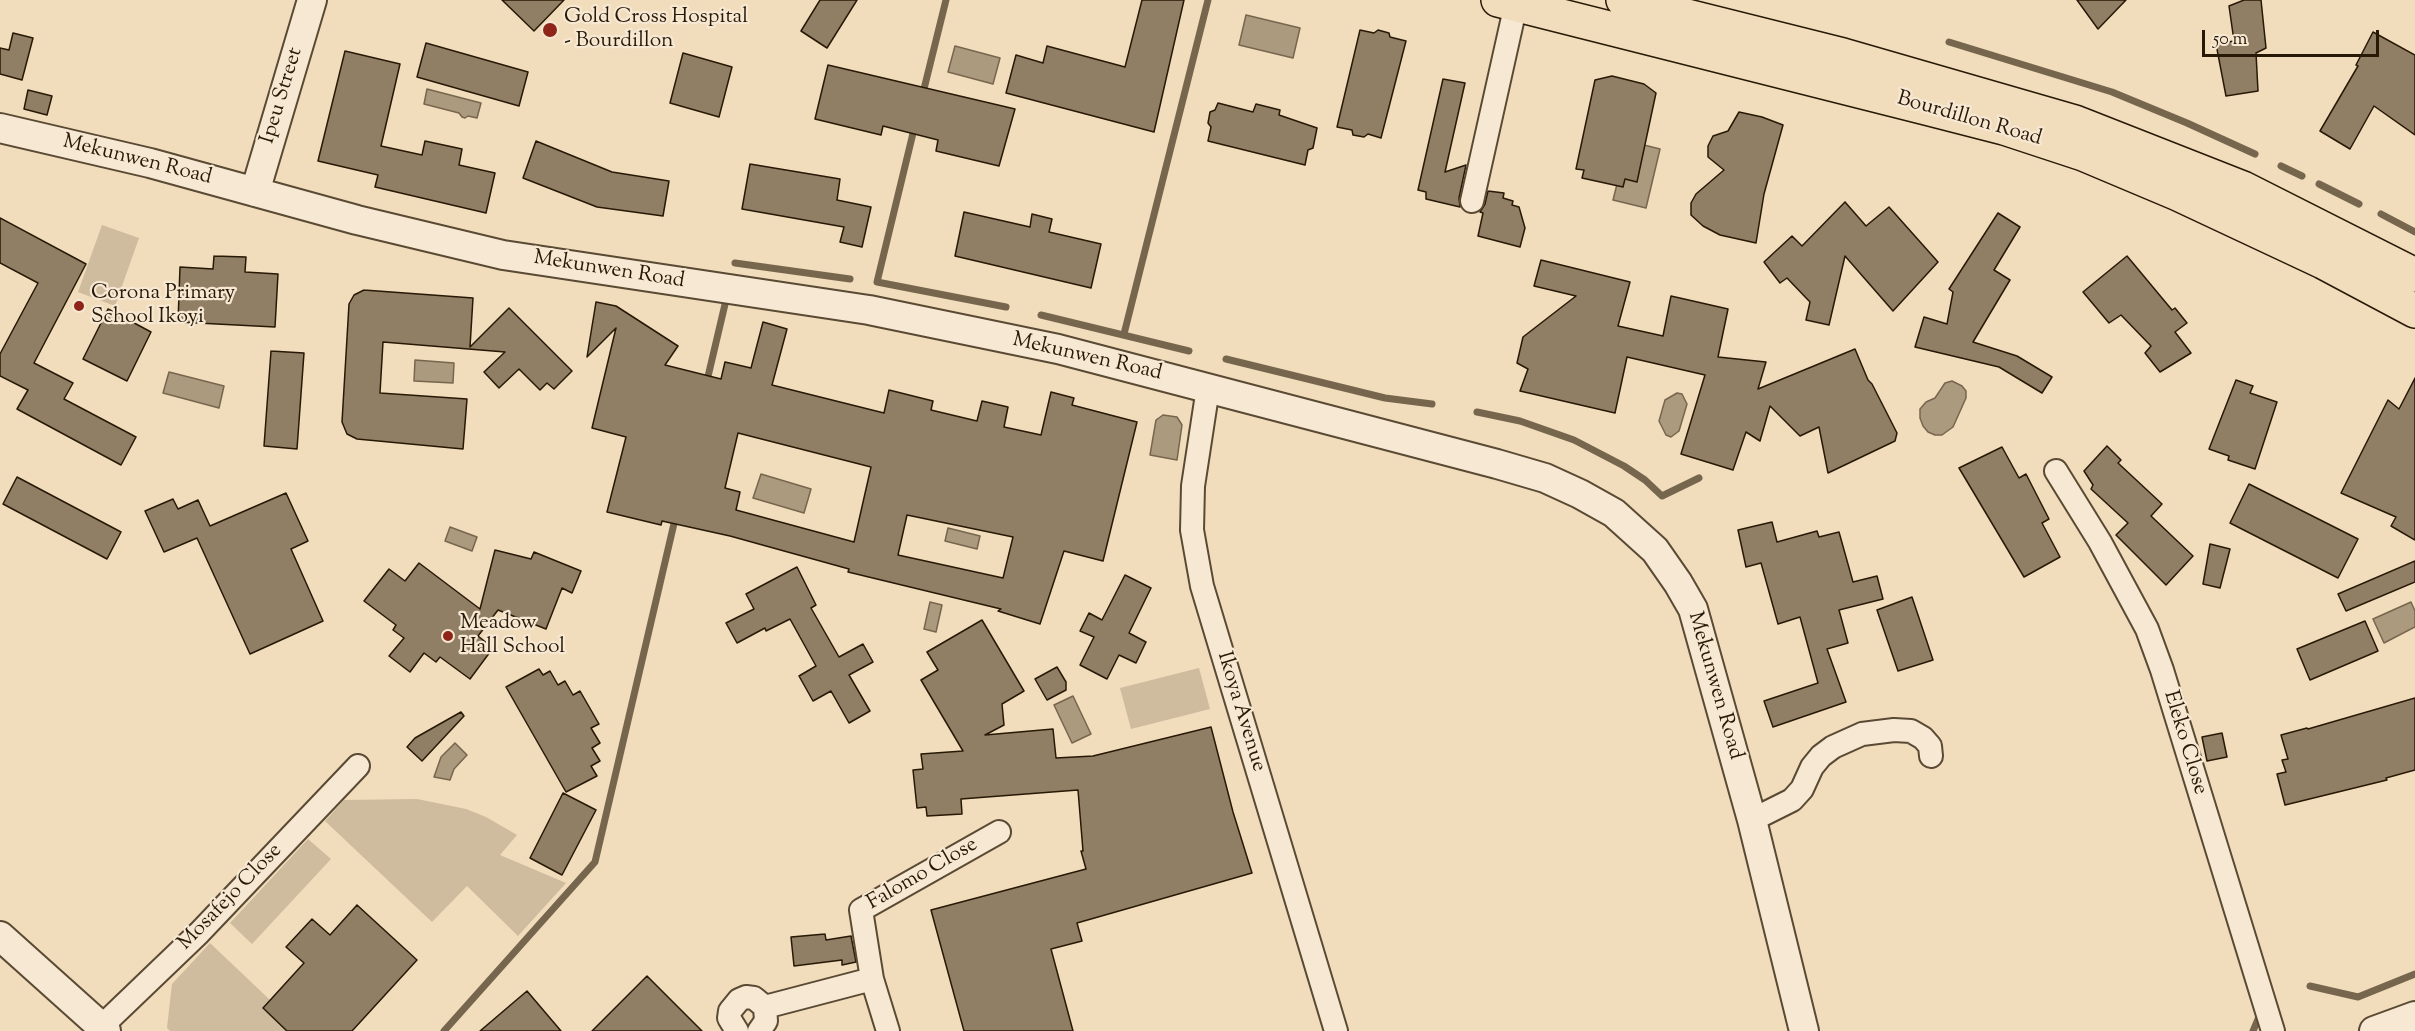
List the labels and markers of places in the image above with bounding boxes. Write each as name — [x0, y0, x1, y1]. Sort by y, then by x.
place label: Gold Cross Hospital - Bourdillon — [564, 5, 748, 55]
marker: Gold Cross Hospital - Bourdillon — [541, 21, 559, 39]
place label: Corona Primary School Ikoyi — [91, 281, 235, 331]
marker: Corona Primary School Ikoyi — [72, 299, 86, 313]
place label: Meadow Hall School — [460, 611, 565, 661]
marker: Meadow Hall School — [441, 629, 455, 643]

